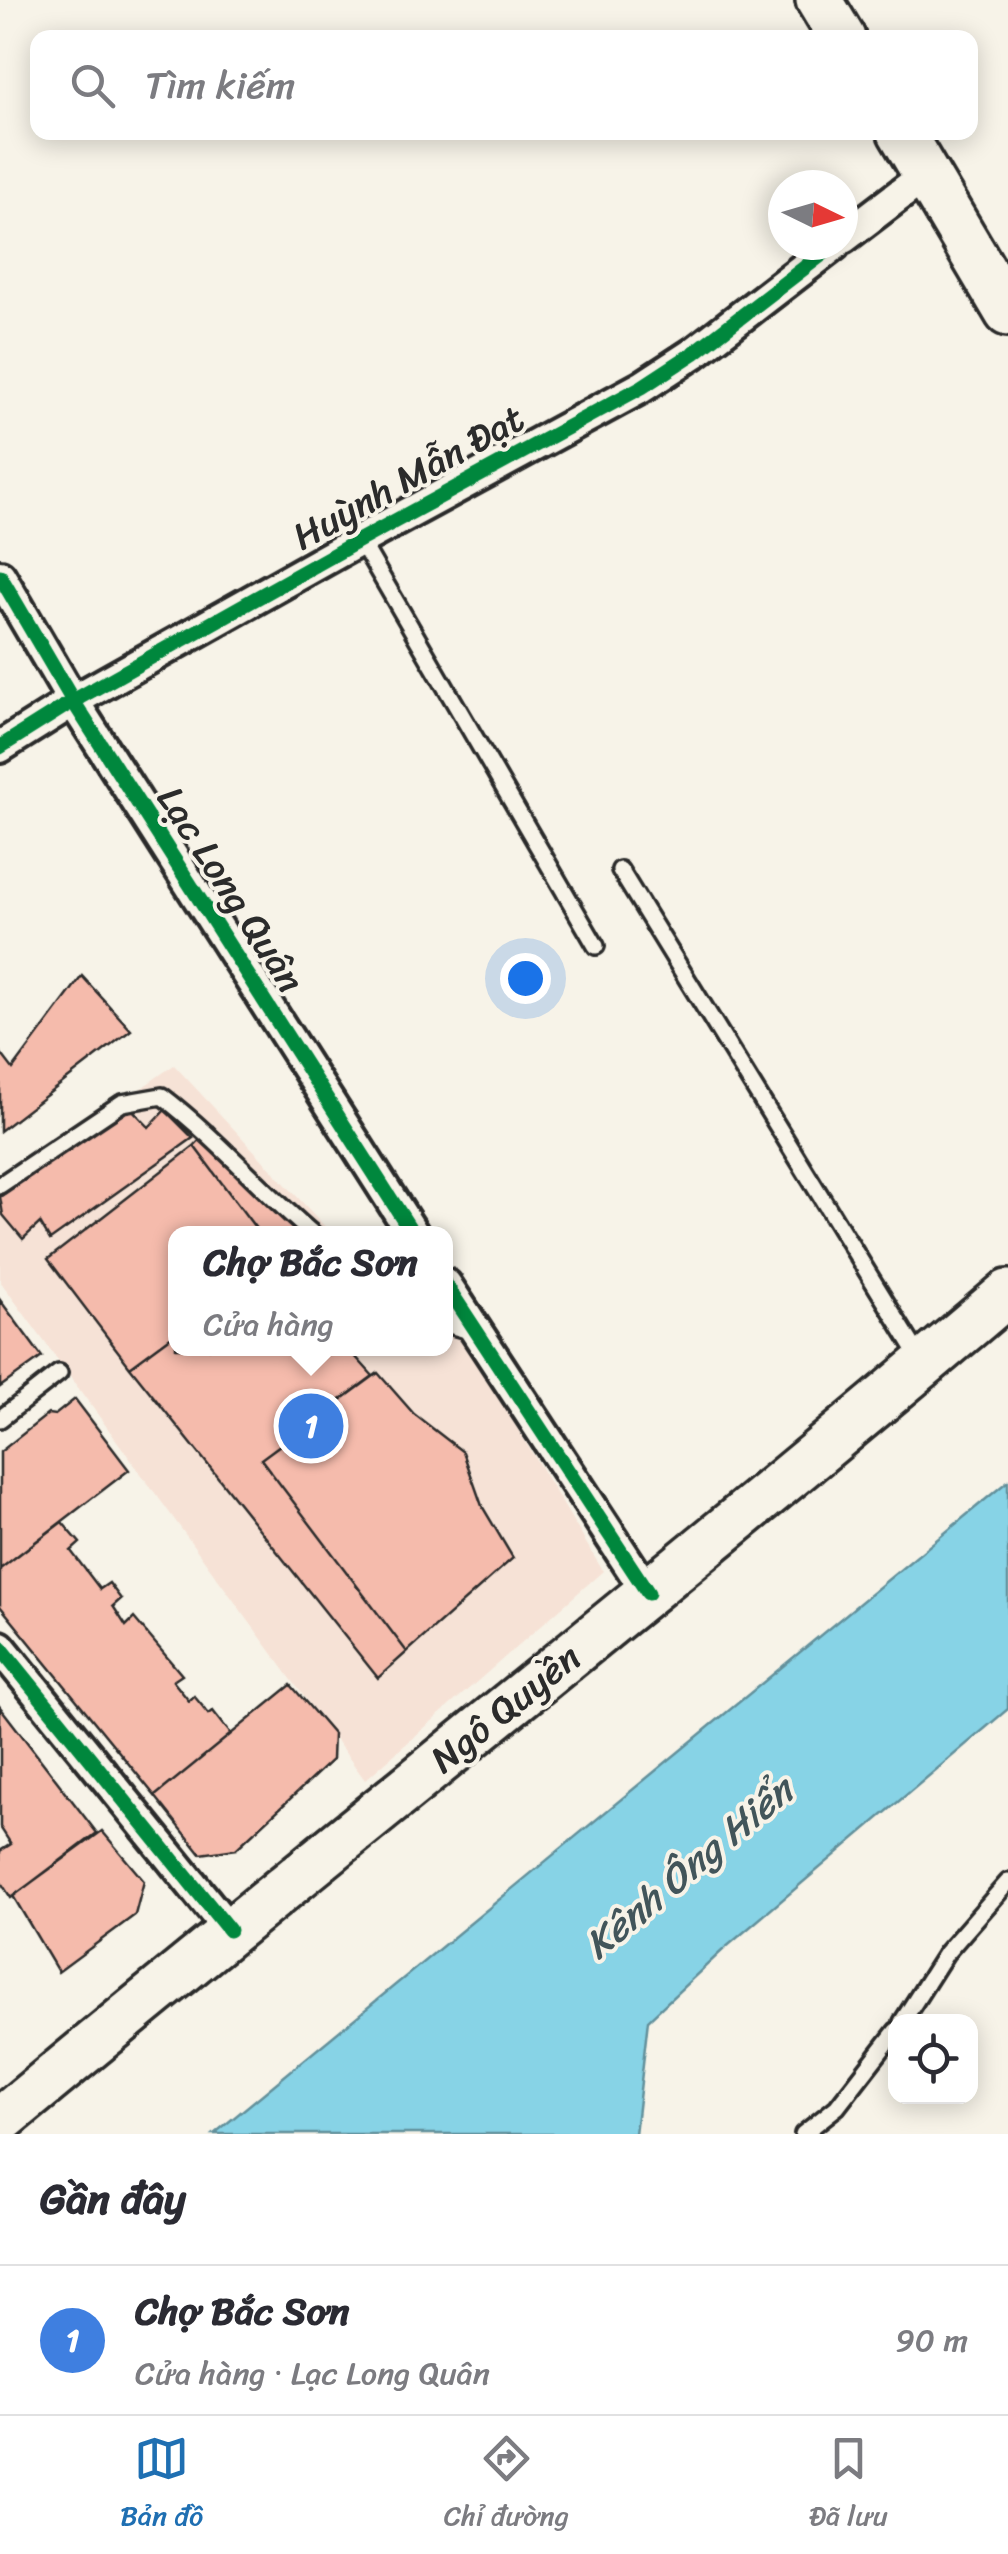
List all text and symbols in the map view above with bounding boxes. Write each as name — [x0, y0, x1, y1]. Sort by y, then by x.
search box — [30, 30, 978, 140]
text: Tìm kiếm — [145, 52, 295, 119]
icon: search — [65, 58, 120, 113]
north arrow — [768, 170, 858, 260]
street label: Huỳnh Mẫn Đạt — [279, 386, 537, 569]
street label: Lạc Long Quân — [138, 772, 323, 1007]
your location — [500, 953, 551, 1004]
popup — [168, 1226, 453, 1356]
text: Chợ Bắc Sơn — [203, 1229, 418, 1296]
text: Cửa hàng — [203, 1296, 334, 1353]
pin: 1 — [278, 1388, 344, 1464]
street label: Ngô Quyền — [415, 1626, 596, 1791]
water label: Kênh Ông Hiển — [567, 1755, 813, 1977]
map controls — [888, 2014, 978, 2104]
button: locate — [888, 2014, 978, 2104]
text: Gần đây — [40, 2162, 186, 2236]
text: Chợ Bắc Sơn — [135, 2278, 349, 2345]
text: 1 — [66, 2312, 79, 2369]
text: 90 m — [895, 2312, 968, 2369]
text: Cửa hàng · Lạc Long Quân — [135, 2345, 490, 2402]
tab: Bản đồ — [120, 2431, 203, 2540]
tab: Chỉ đường — [444, 2431, 569, 2540]
tab: Đã lưu — [809, 2431, 888, 2540]

